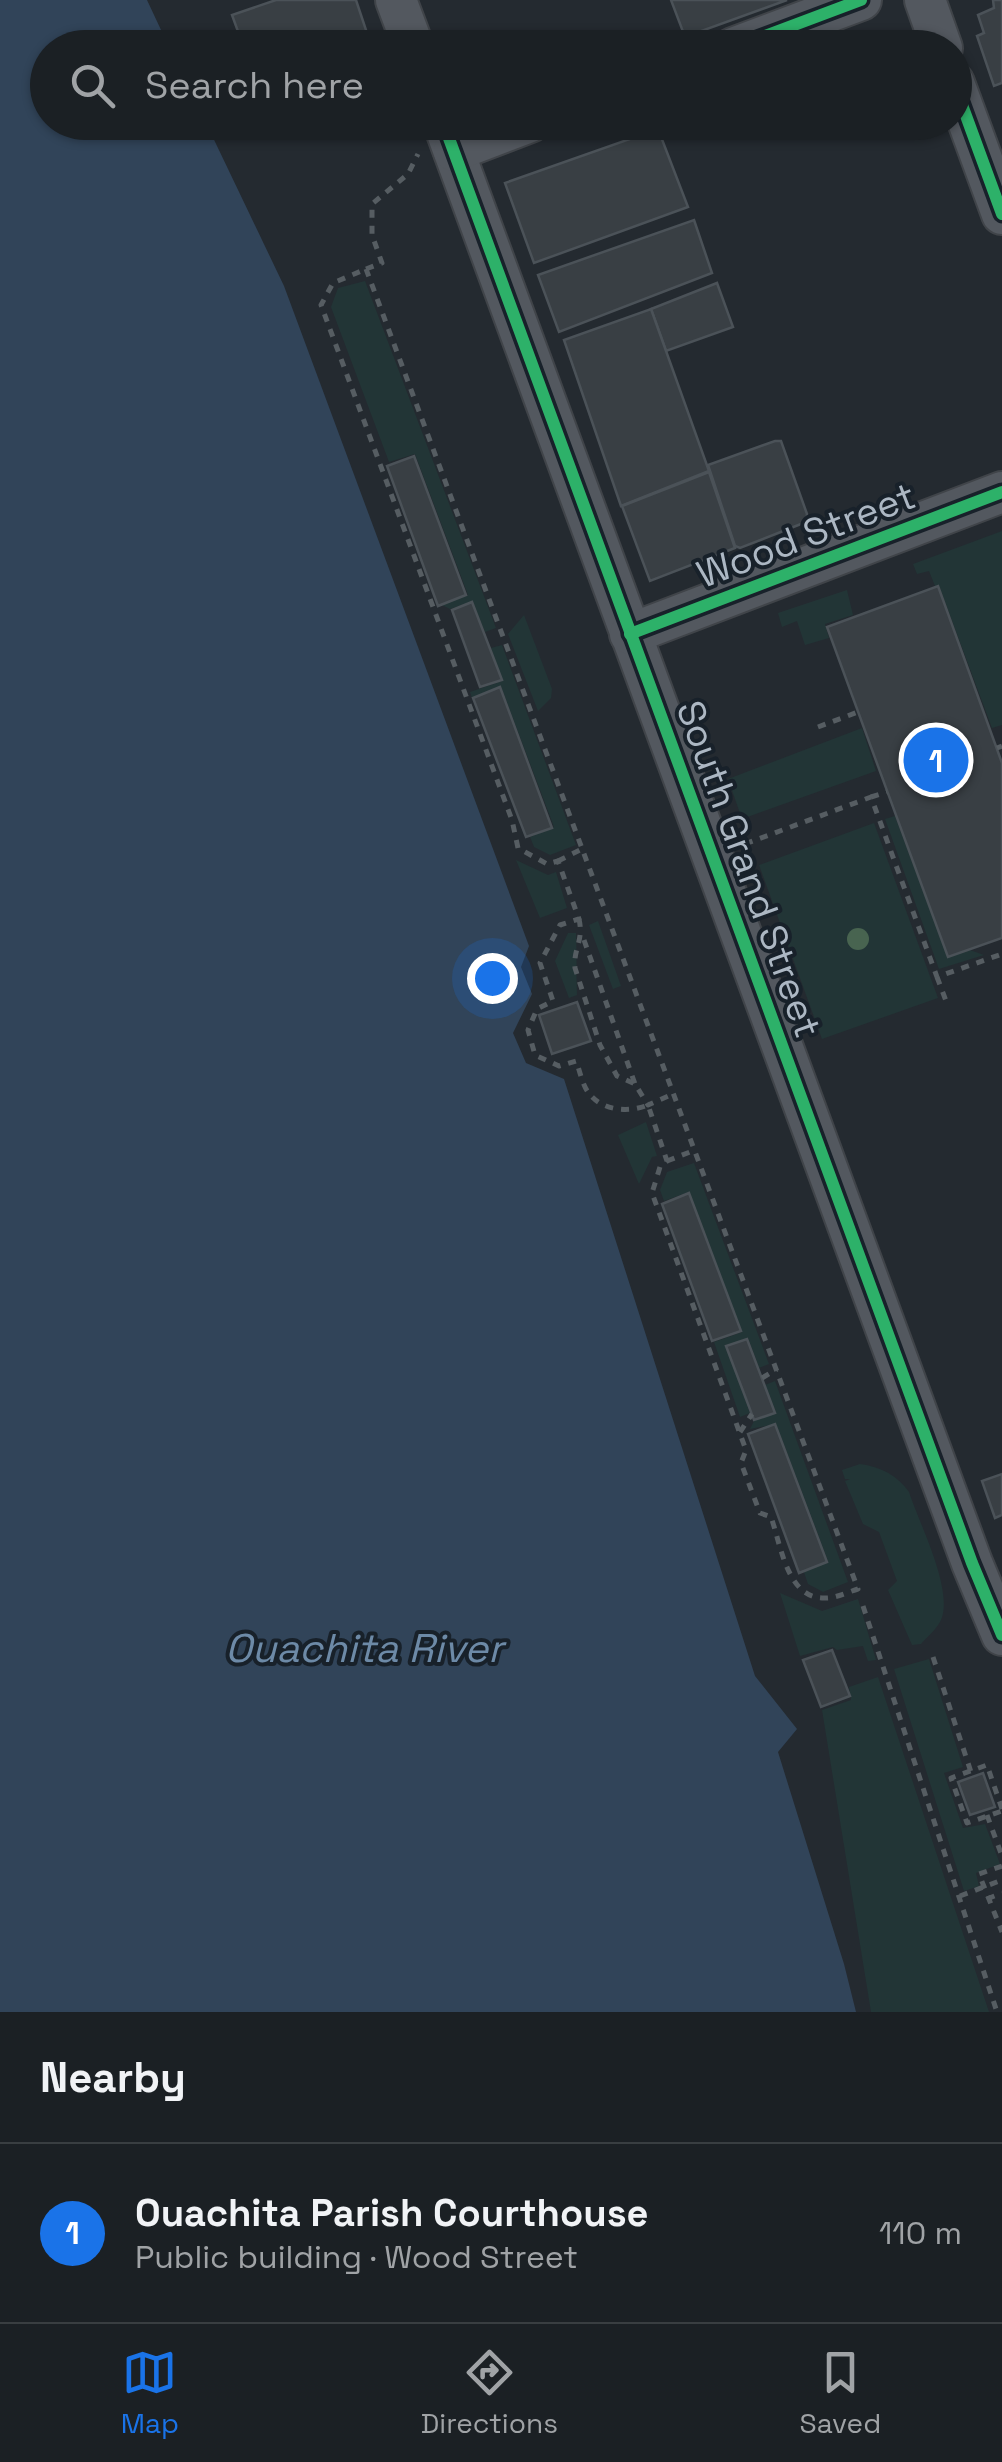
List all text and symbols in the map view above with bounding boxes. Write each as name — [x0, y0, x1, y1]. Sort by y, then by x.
search box — [30, 30, 972, 140]
icon: search — [65, 58, 120, 113]
text: Search here — [145, 61, 364, 109]
street label: Wood Street — [690, 471, 922, 599]
street label: South Grand Street — [666, 694, 832, 1044]
pin: 1 — [904, 722, 968, 798]
your location — [467, 953, 518, 1004]
water label: Ouachita River — [225, 1623, 507, 1674]
text: Nearby — [40, 2051, 186, 2104]
text: Ouachita Parish Courthouse — [135, 2189, 649, 2237]
text: 1 — [65, 2213, 80, 2253]
text: 110 m — [879, 2213, 962, 2253]
text: Public building · Wood Street — [135, 2237, 578, 2277]
tab: Map — [121, 2345, 179, 2441]
tab: Directions — [421, 2345, 558, 2441]
tab: Saved — [800, 2345, 881, 2441]

